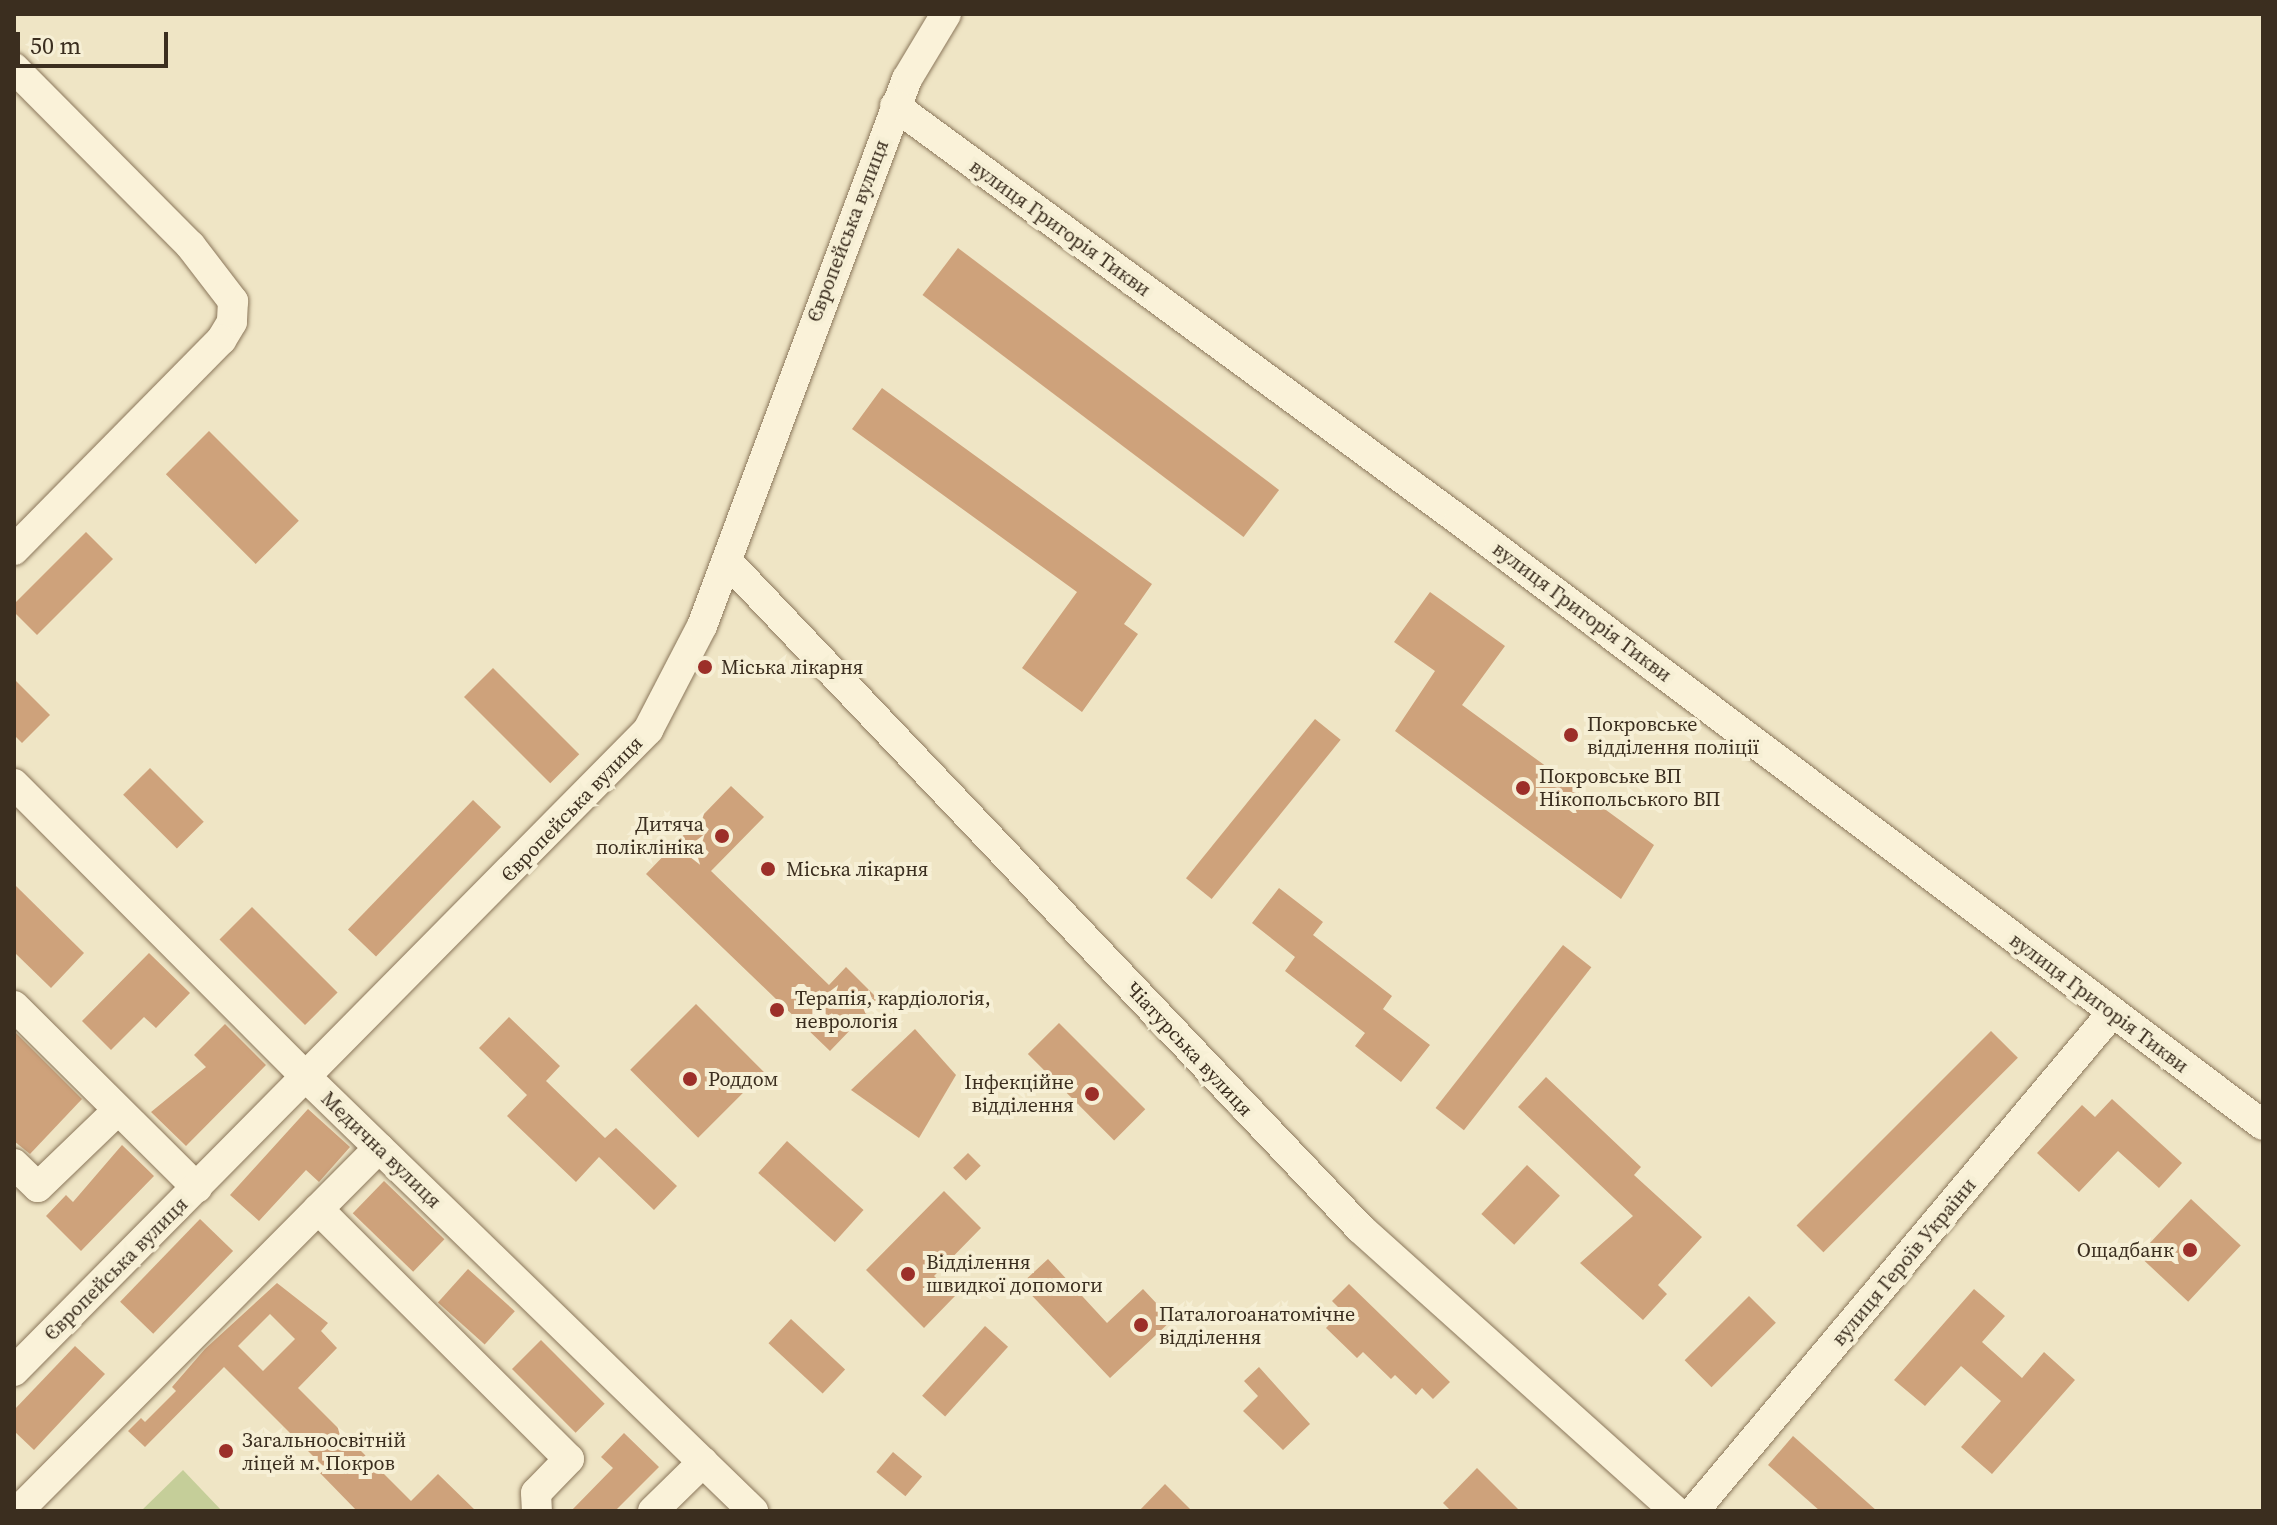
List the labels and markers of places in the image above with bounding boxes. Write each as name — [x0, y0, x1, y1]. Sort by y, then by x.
place label: Міська лікарня — [721, 655, 863, 679]
marker: Міська лікарня — [696, 658, 714, 676]
place label: Покровське відділення поліції — [1587, 712, 1759, 759]
marker: Покровське відділення поліції — [1562, 726, 1580, 744]
place label: Покровське ВП Нікопольського ВП — [1539, 764, 1721, 811]
marker: Покровське ВП Нікопольського ВП — [1514, 779, 1532, 797]
place label: Дитяча поліклініка — [595, 812, 704, 859]
marker: Дитяча поліклініка — [711, 825, 733, 847]
place label: Мiська лiкарня — [786, 857, 928, 881]
marker: Мiська лiкарня — [757, 858, 779, 880]
place label: Терапія, кардіологія, неврологія — [795, 986, 991, 1033]
marker: Терапія, кардіологія, неврологія — [766, 999, 788, 1021]
place label: Роддом — [708, 1067, 778, 1091]
marker: Роддом — [679, 1068, 701, 1090]
place label: Інфекційне відділення — [964, 1070, 1074, 1117]
marker: Інфекційне відділення — [1081, 1083, 1103, 1105]
place label: Ощадбанк — [2077, 1238, 2174, 1262]
marker: Ощадбанк — [2181, 1241, 2199, 1259]
place label: Відділення швидкої допомоги — [926, 1250, 1103, 1297]
marker: Відділення швидкої допомоги — [897, 1263, 919, 1285]
place label: Паталогоанатомічне відділення — [1159, 1302, 1355, 1349]
marker: Паталогоанатомічне відділення — [1130, 1314, 1152, 1336]
place label: Загальноосвітній ліцей м. Покров — [242, 1428, 406, 1475]
marker: Загальноосвітній ліцей м. Покров — [217, 1442, 235, 1460]

